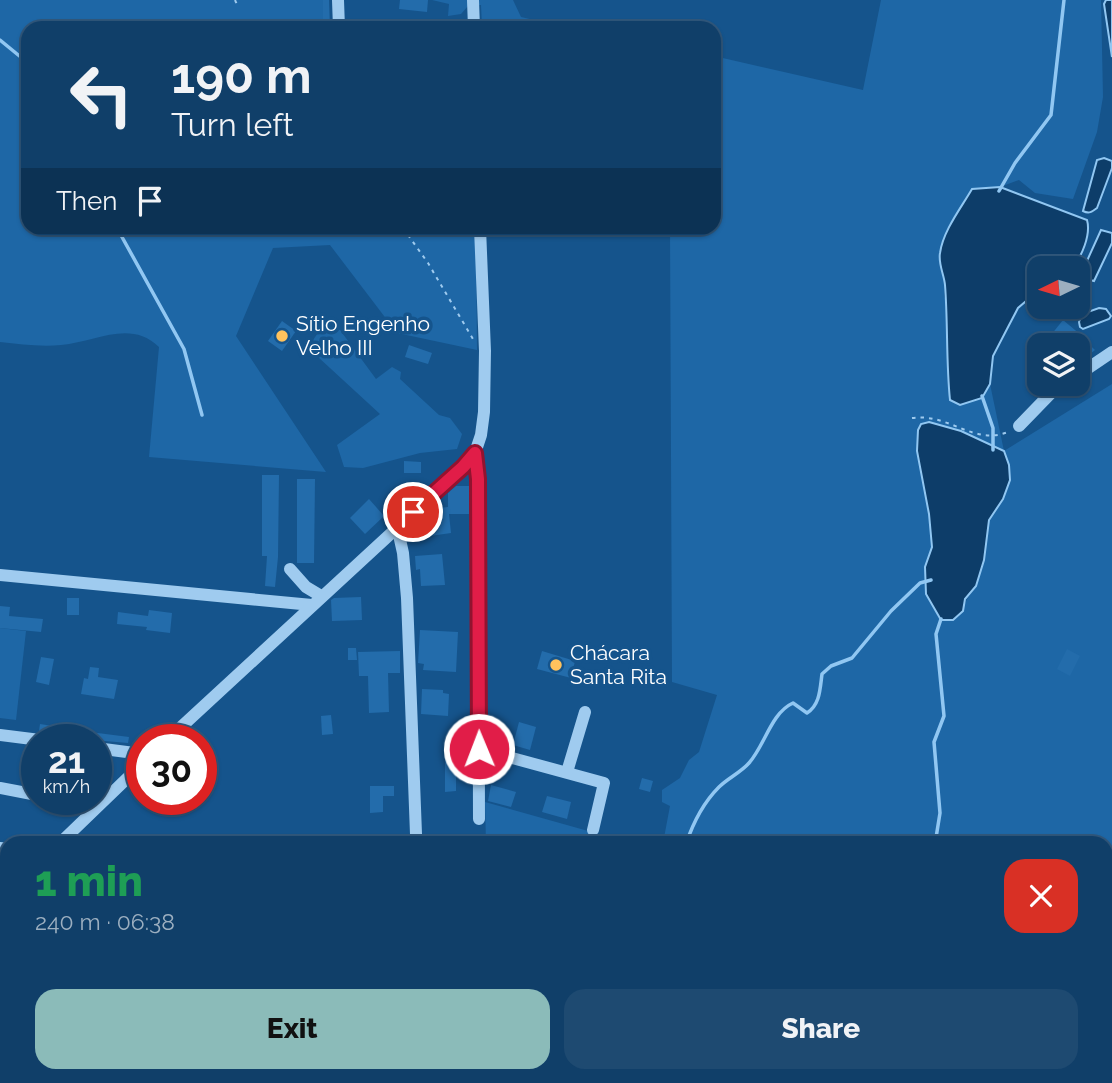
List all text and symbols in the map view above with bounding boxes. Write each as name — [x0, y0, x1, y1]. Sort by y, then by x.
text: 190 m — [171, 47, 312, 104]
icon: left — [56, 49, 147, 140]
text: Turn left — [171, 106, 293, 143]
icon: arrive — [131, 182, 169, 220]
text: Then — [56, 186, 117, 216]
north arrow — [1027, 256, 1090, 318]
map controls — [1027, 256, 1090, 396]
place label: Sítio Engenho Velho III — [296, 311, 430, 360]
marker: Sítio Engenho Velho III — [274, 328, 290, 344]
button: layers — [1027, 333, 1090, 396]
pin — [383, 482, 443, 542]
icon: arrive — [394, 493, 432, 531]
place label: Chácara Santa Rita — [570, 640, 667, 689]
marker: Chácara Santa Rita — [548, 657, 564, 673]
position arrow — [442, 712, 516, 786]
speed limit sign: 30 — [126, 724, 217, 815]
text: 21 — [48, 740, 85, 781]
text: km/h — [43, 776, 90, 797]
text: 1 min — [35, 857, 143, 906]
button: close — [1004, 859, 1078, 933]
text: 240 m · 06:38 — [35, 908, 175, 935]
button: Exit — [35, 989, 550, 1069]
button: Share — [564, 989, 1078, 1069]

